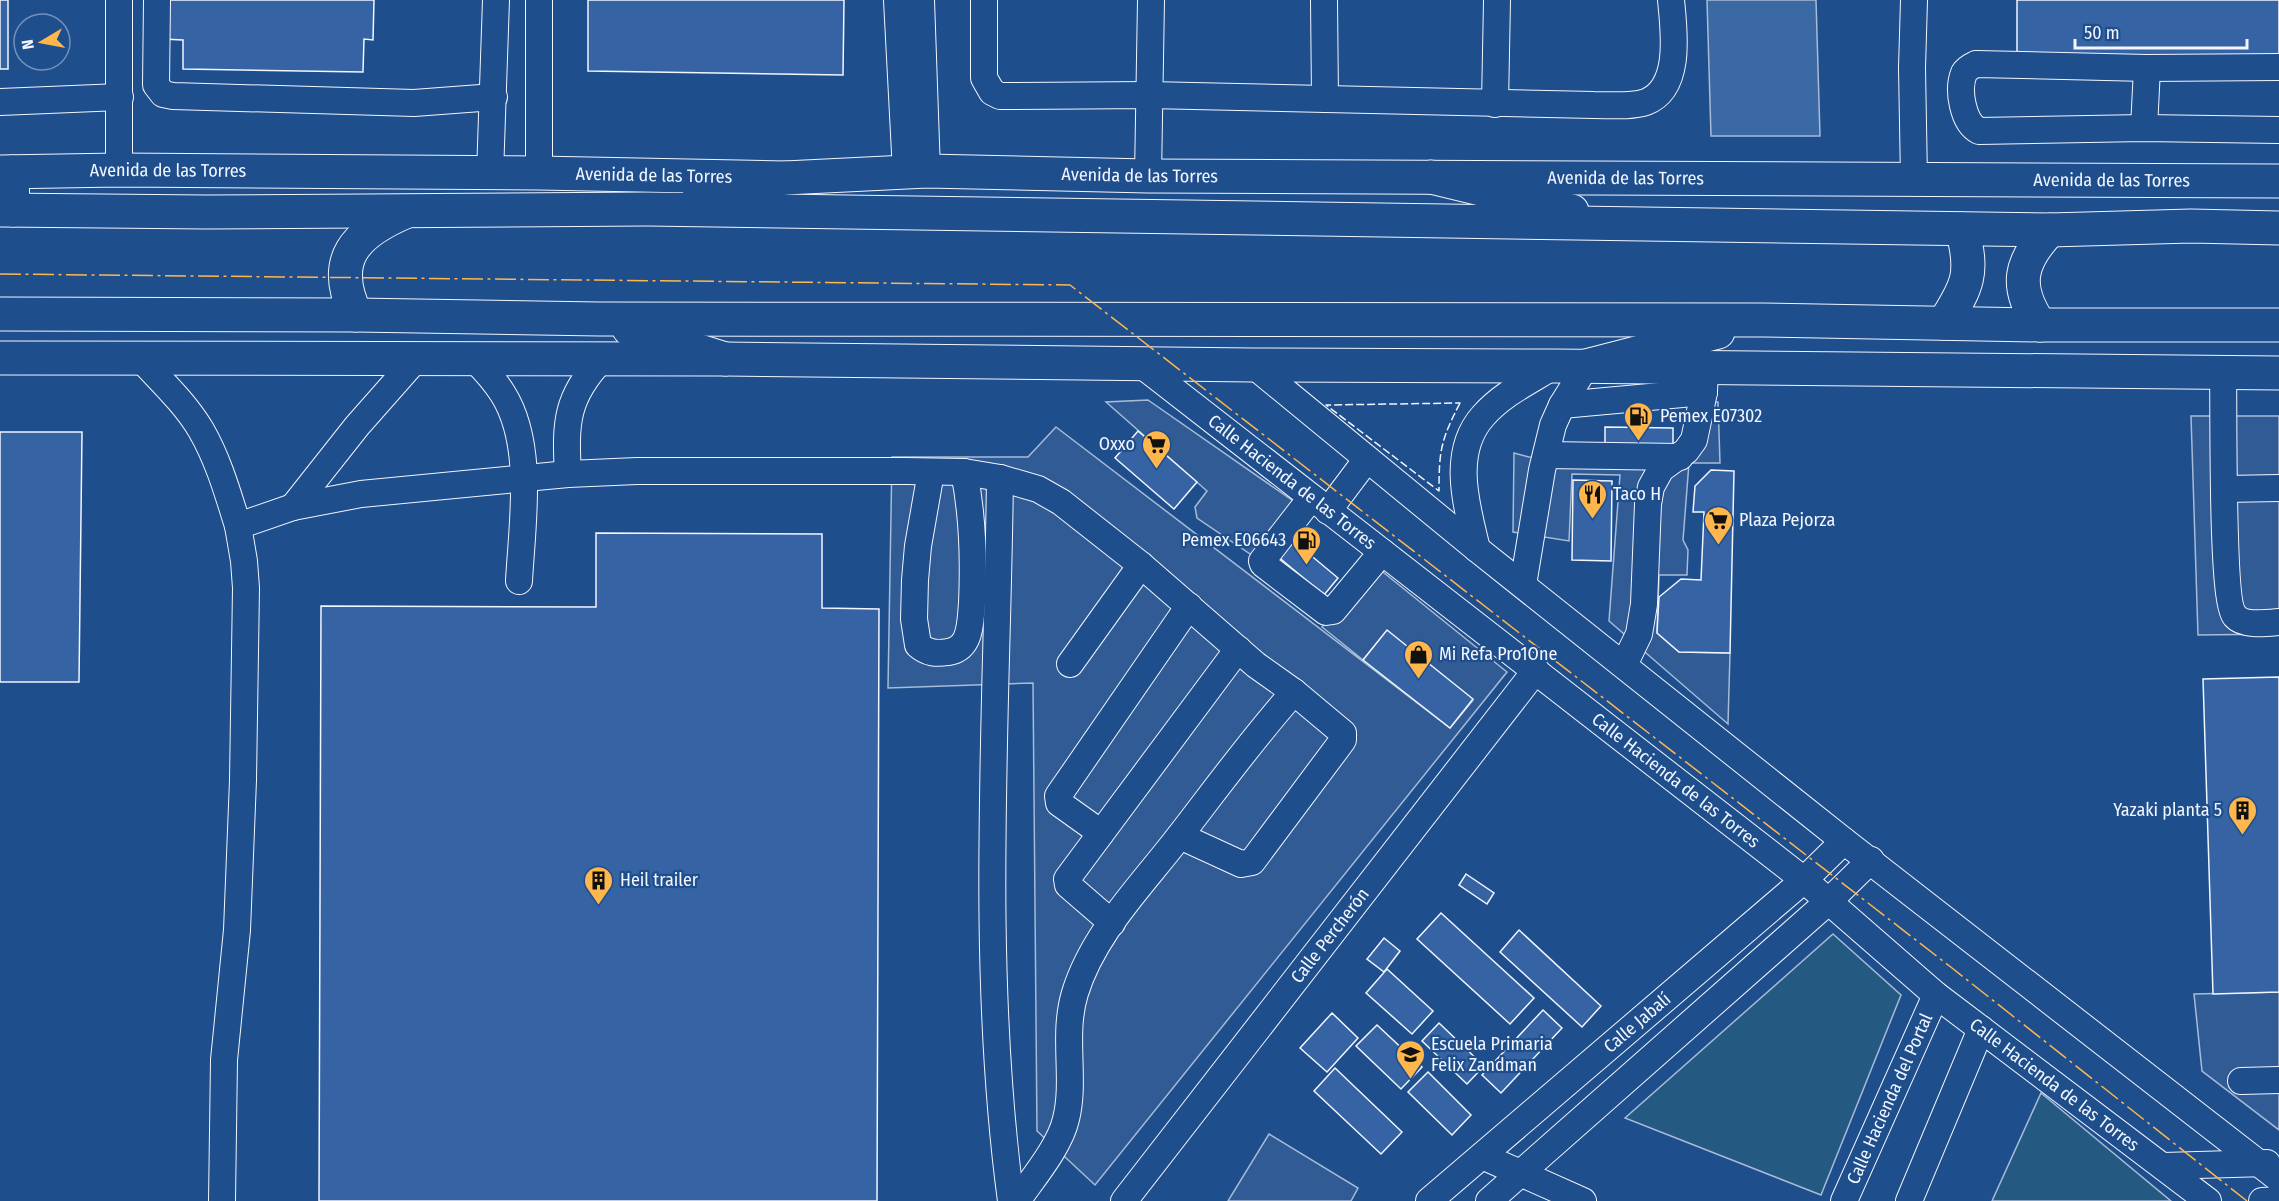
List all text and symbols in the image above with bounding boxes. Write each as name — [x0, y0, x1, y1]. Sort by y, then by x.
north arrow — [12, 12, 72, 72]
scale bar — [2075, 12, 2248, 50]
text: 50 m — [2084, 22, 2120, 44]
text: N — [18, 38, 38, 51]
street label: Avenida de las Torres — [89, 159, 247, 182]
street label: Avenida de las Torres — [575, 163, 733, 188]
street label: Avenida de las Torres — [1061, 163, 1218, 187]
street label: Avenida de las Torres — [1547, 167, 1704, 189]
street label: Avenida de las Torres — [2033, 169, 2190, 192]
fuel station icon: Pemex E07302 — [1623, 400, 1655, 442]
place label: Pemex E07302 — [1660, 405, 1762, 427]
street label: Calle Hacienda de las Torres — [1204, 410, 1381, 554]
supermarket icon: Oxxo — [1140, 428, 1172, 470]
place label: Oxxo — [1099, 433, 1135, 455]
restaurant icon: Taco H — [1576, 478, 1608, 520]
place label: Taco H — [1613, 483, 1661, 505]
supermarket icon: Plaza Pejorza — [1702, 504, 1734, 546]
place label: Plaza Pejorza — [1739, 509, 1835, 531]
fuel station icon: Pemex E06643 — [1291, 524, 1323, 566]
place label: Pemex E06643 — [1181, 529, 1286, 551]
shop icon: Mi Refa Pro1One — [1402, 638, 1434, 680]
place label: Mi Refa Pro1One — [1439, 643, 1557, 665]
street label: Calle Hacienda de las Torres — [1587, 708, 1765, 853]
building icon: Yazaki planta 5 — [2227, 794, 2259, 836]
place label: Yazaki planta 5 — [2113, 799, 2222, 821]
building icon: Heil trailer — [583, 864, 615, 906]
place label: Heil trailer — [620, 869, 699, 891]
street label: Calle Percherón — [1286, 884, 1374, 988]
street label: Calle Jabalí — [1599, 988, 1676, 1058]
street label: Calle Hacienda del Portal — [1842, 1010, 1937, 1188]
street label: Calle Hacienda de las Torres — [1965, 1013, 2144, 1156]
place label: Escuela Primaria Felix Zandman — [1431, 1033, 1553, 1076]
school or university icon: Escuela Primaria Felix Zandman — [1394, 1038, 1426, 1080]

